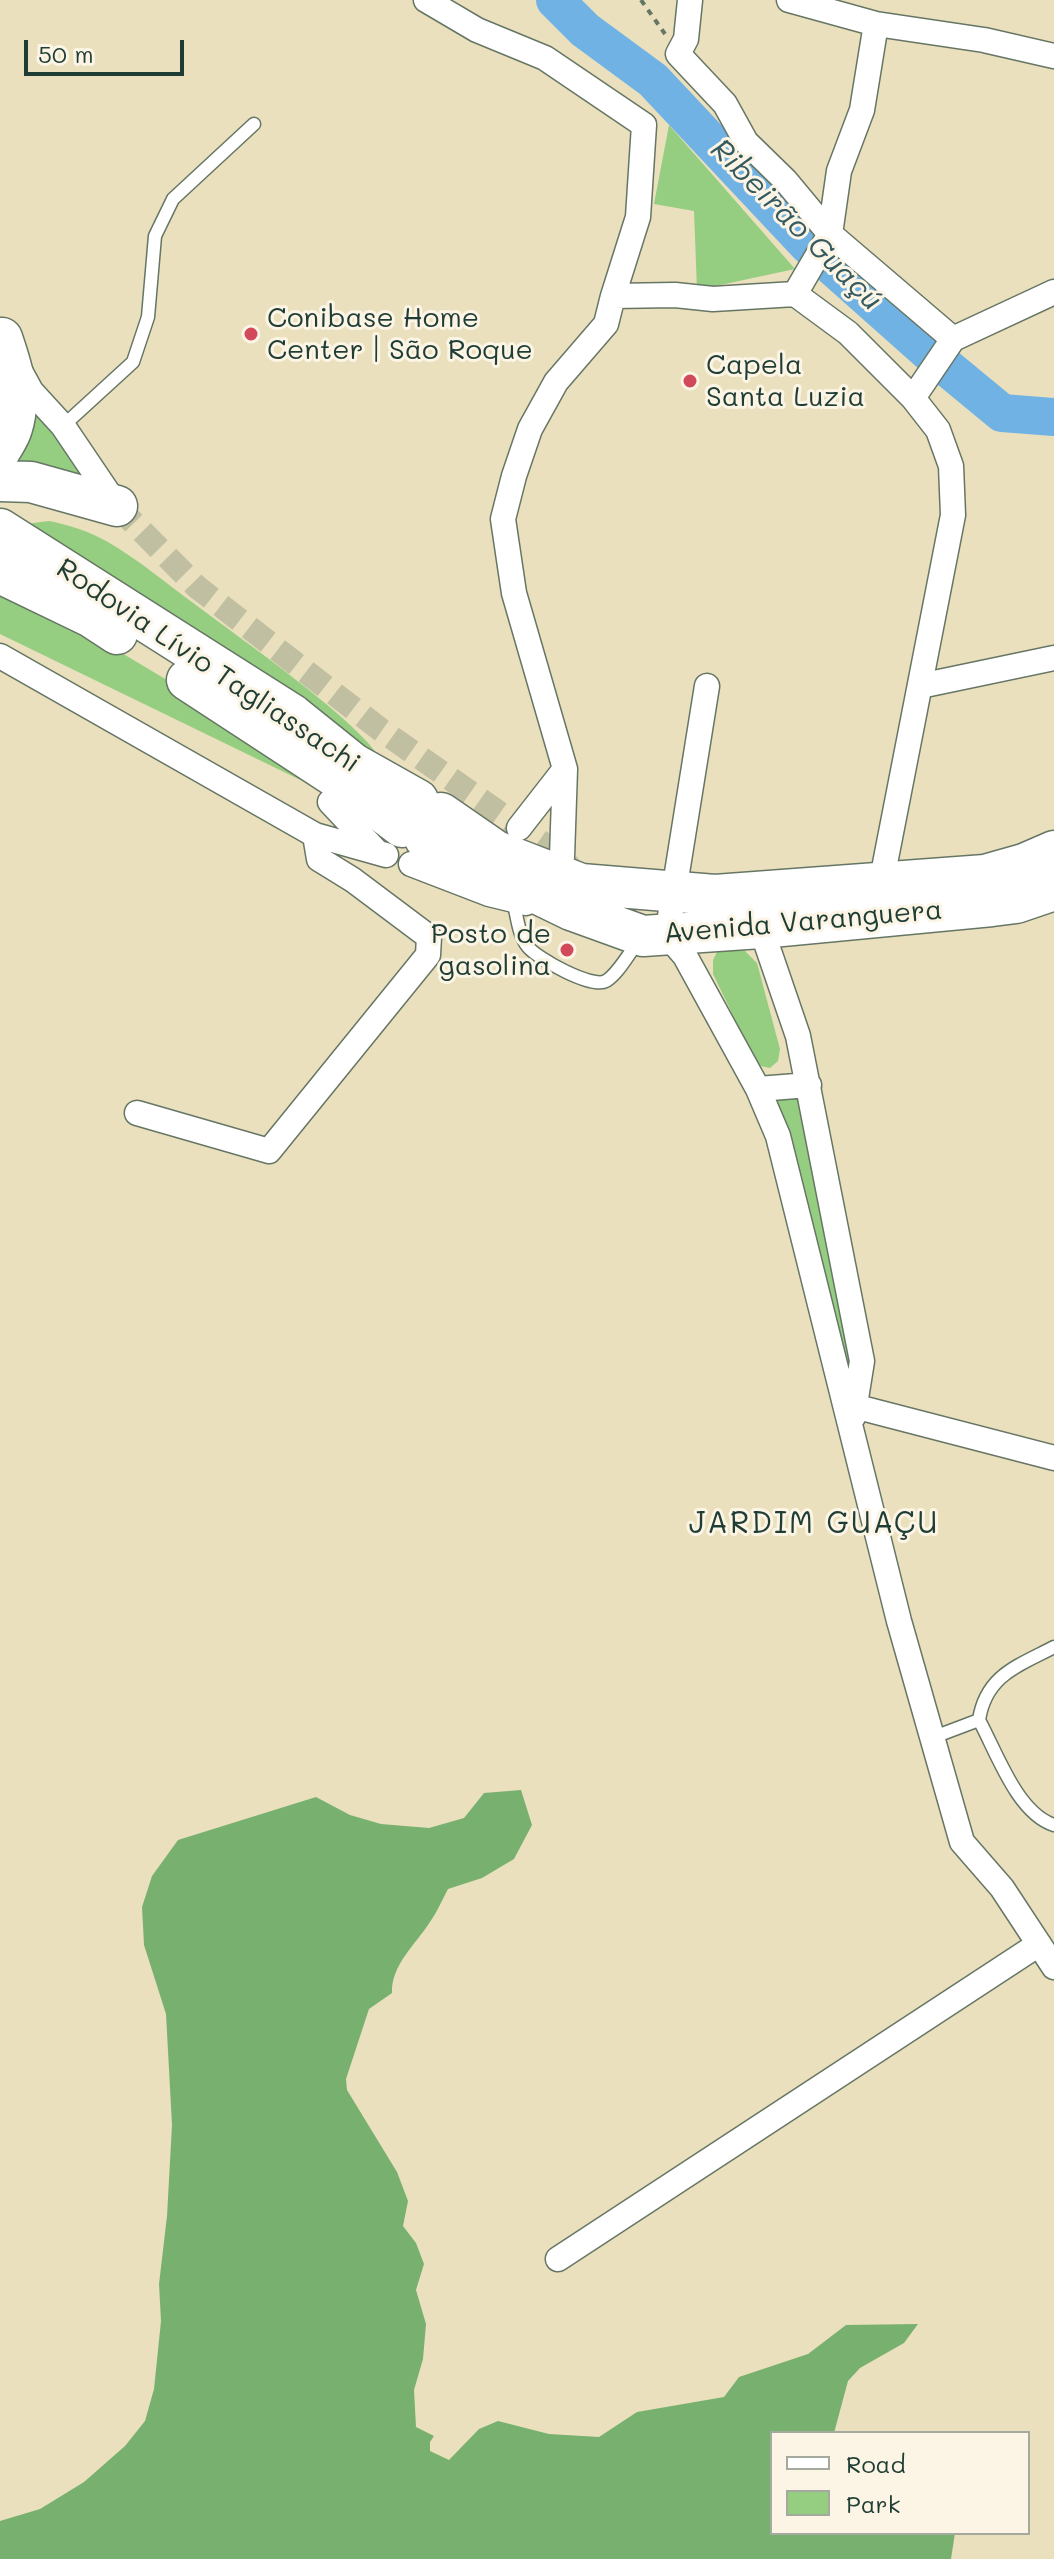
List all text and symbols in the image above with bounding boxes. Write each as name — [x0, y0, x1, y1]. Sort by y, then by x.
scale bar — [28, 24, 188, 74]
text: 50 m — [38, 38, 94, 69]
water label: Ribeirão Guaçú — [703, 132, 889, 318]
place label: Conibase Home Center | São Roque — [267, 301, 533, 367]
marker: Conibase Home Center | São Roque — [242, 325, 260, 343]
place label: Capela Santa Luzia — [706, 348, 865, 414]
marker: Capela Santa Luzia — [681, 372, 699, 390]
street label: Rodovia Lívio Tagliassachi — [50, 552, 366, 780]
street label: Avenida Varanguera — [662, 893, 944, 951]
place label: Posto de gasolina — [431, 917, 551, 983]
marker: Posto de gasolina — [558, 941, 576, 959]
district label: JARDIM GUAÇU — [689, 1506, 939, 1542]
legend — [770, 2431, 1030, 2535]
text: Road — [846, 2448, 906, 2479]
text: Park — [846, 2488, 900, 2519]

